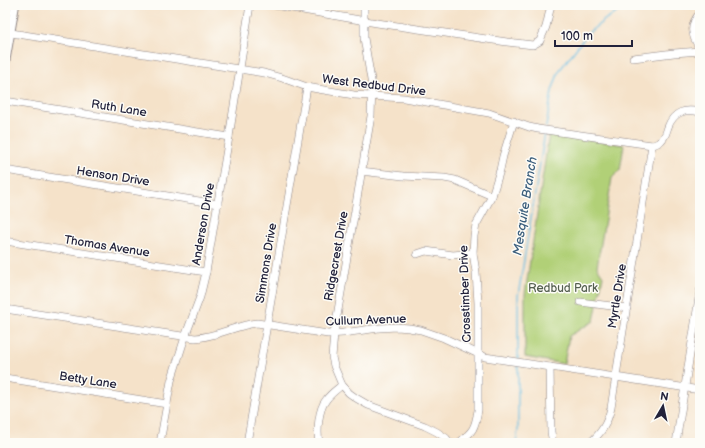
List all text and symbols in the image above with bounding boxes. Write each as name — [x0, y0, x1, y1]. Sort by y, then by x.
scale bar — [555, 22, 632, 48]
text: 100 m — [561, 29, 593, 44]
street label: West Redbud Drive — [321, 72, 427, 99]
street label: Ruth Lane — [90, 97, 148, 120]
water label: Mesquite Branch — [509, 156, 541, 257]
street label: Henson Drive — [75, 163, 150, 190]
street label: Anderson Drive — [189, 182, 218, 266]
street label: Ridgecrest Drive — [321, 210, 352, 302]
street label: Simmons Drive — [253, 222, 280, 304]
street label: Thomas Avenue — [63, 232, 151, 261]
street label: Crosstimber Drive — [456, 245, 475, 343]
street label: Myrtle Drive — [605, 263, 630, 329]
park label: Redbud Park — [528, 281, 598, 296]
street label: Cullum Avenue — [325, 312, 407, 329]
street label: Betty Lane — [58, 369, 118, 392]
north arrow — [643, 386, 683, 426]
text: N — [659, 390, 670, 404]

